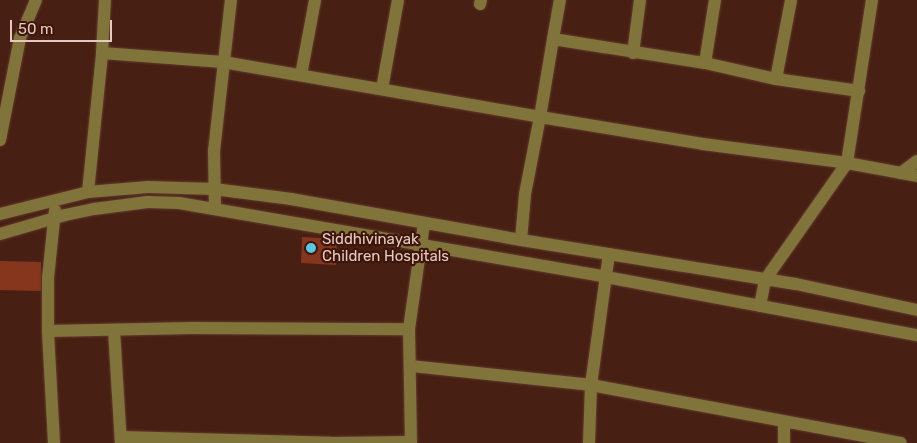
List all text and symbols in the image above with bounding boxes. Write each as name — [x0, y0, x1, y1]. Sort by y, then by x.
scale bar — [12, 10, 115, 42]
text: 50 m — [18, 20, 53, 38]
place label: Siddhivinayak Children Hospitals — [322, 230, 449, 265]
marker: Siddhivinayak Children Hospitals — [304, 241, 318, 255]

